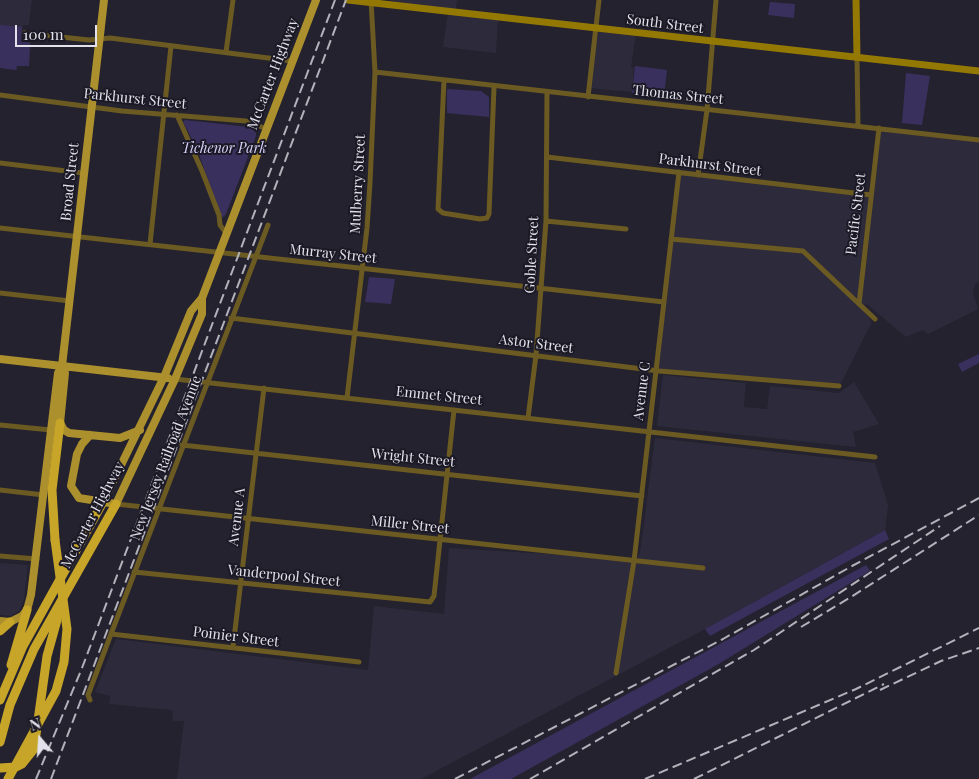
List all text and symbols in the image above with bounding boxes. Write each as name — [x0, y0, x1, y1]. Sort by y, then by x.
street label: South Street — [625, 11, 705, 37]
scale bar — [18, 15, 100, 47]
street label: McCarter Highway — [244, 16, 302, 132]
text: 100 m — [23, 24, 64, 44]
street label: Thomas Street — [632, 82, 724, 108]
street label: Parkhurst Street — [83, 85, 187, 113]
street label: Mulberry Street — [347, 134, 369, 234]
park label: Tichenor Park — [181, 141, 267, 157]
street label: Broad Street — [58, 142, 82, 222]
street label: Parkhurst Street — [658, 150, 762, 180]
street label: Pacific Street — [843, 172, 869, 256]
street label: Goble Street — [522, 216, 542, 294]
street label: Murray Street — [289, 241, 377, 267]
street label: Astor Street — [498, 331, 574, 357]
street label: Avenue C — [630, 361, 654, 421]
street label: New Jersey Railroad Avenue — [127, 373, 205, 543]
street label: Emmet Street — [395, 383, 483, 409]
street label: Wright Street — [370, 445, 456, 471]
street label: McCarter Highway — [58, 459, 128, 571]
street label: Avenue A — [225, 487, 249, 547]
street label: Miller Street — [370, 513, 450, 537]
street label: Vanderpool Street — [227, 562, 341, 590]
street label: Poinier Street — [192, 623, 280, 651]
north arrow — [15, 714, 65, 764]
text: N — [27, 714, 43, 735]

